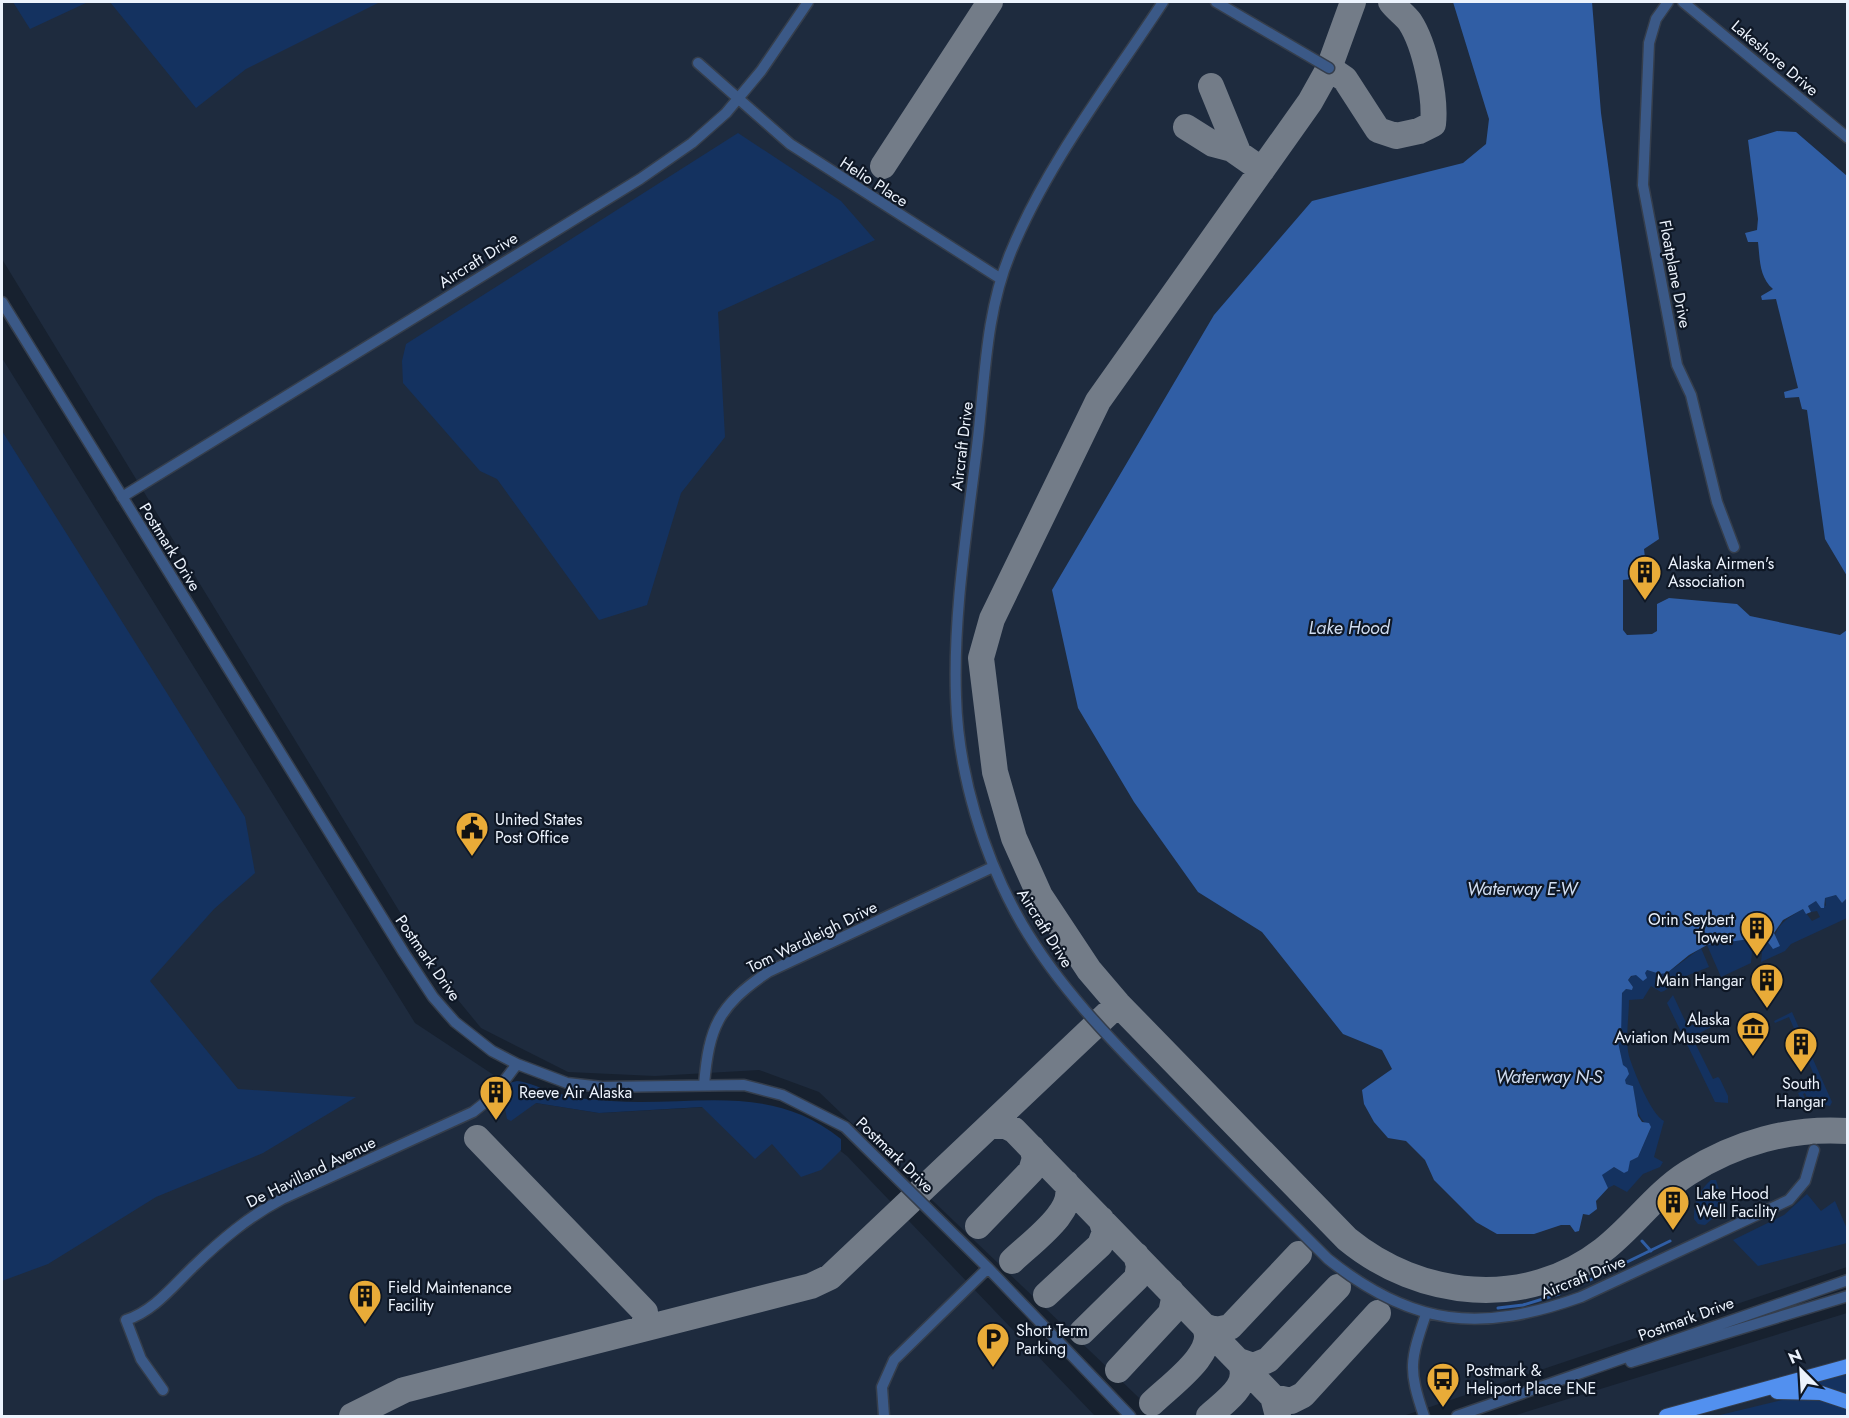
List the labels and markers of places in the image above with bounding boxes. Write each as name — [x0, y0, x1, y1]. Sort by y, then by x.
place label: Alaska Airmen's Association — [1668, 552, 1774, 593]
building icon: Alaska Airmen's Association — [1627, 554, 1663, 601]
place label: United States Post Office — [495, 808, 582, 849]
public building icon: United States Post Office — [454, 810, 490, 857]
place label: Orin Seybert Tower — [1648, 908, 1734, 949]
building icon: Orin Seybert Tower — [1739, 910, 1775, 957]
building icon: Main Hangar — [1749, 962, 1785, 1009]
place label: Main Hangar — [1656, 969, 1745, 992]
place label: Alaska Aviation Museum — [1614, 1008, 1730, 1049]
museum icon: Alaska Aviation Museum — [1735, 1010, 1771, 1057]
building icon: South Hangar — [1783, 1026, 1819, 1073]
place label: South Hangar — [1776, 1072, 1826, 1113]
building icon: Reeve Air Alaska — [478, 1074, 514, 1121]
place label: Reeve Air Alaska — [519, 1081, 632, 1104]
place label: Lake Hood Well Facility — [1696, 1182, 1778, 1223]
building icon: Lake Hood Well Facility — [1655, 1184, 1691, 1231]
place label: Field Maintenance Facility — [388, 1276, 512, 1317]
building icon: Field Maintenance Facility — [347, 1278, 383, 1325]
place label: Short Term Parking — [1016, 1319, 1088, 1360]
parking icon: Short Term Parking — [975, 1321, 1011, 1368]
place label: Postmark & Heliport Place ENE — [1466, 1359, 1596, 1400]
bus stop icon: Postmark & Heliport Place ENE — [1425, 1361, 1461, 1408]

